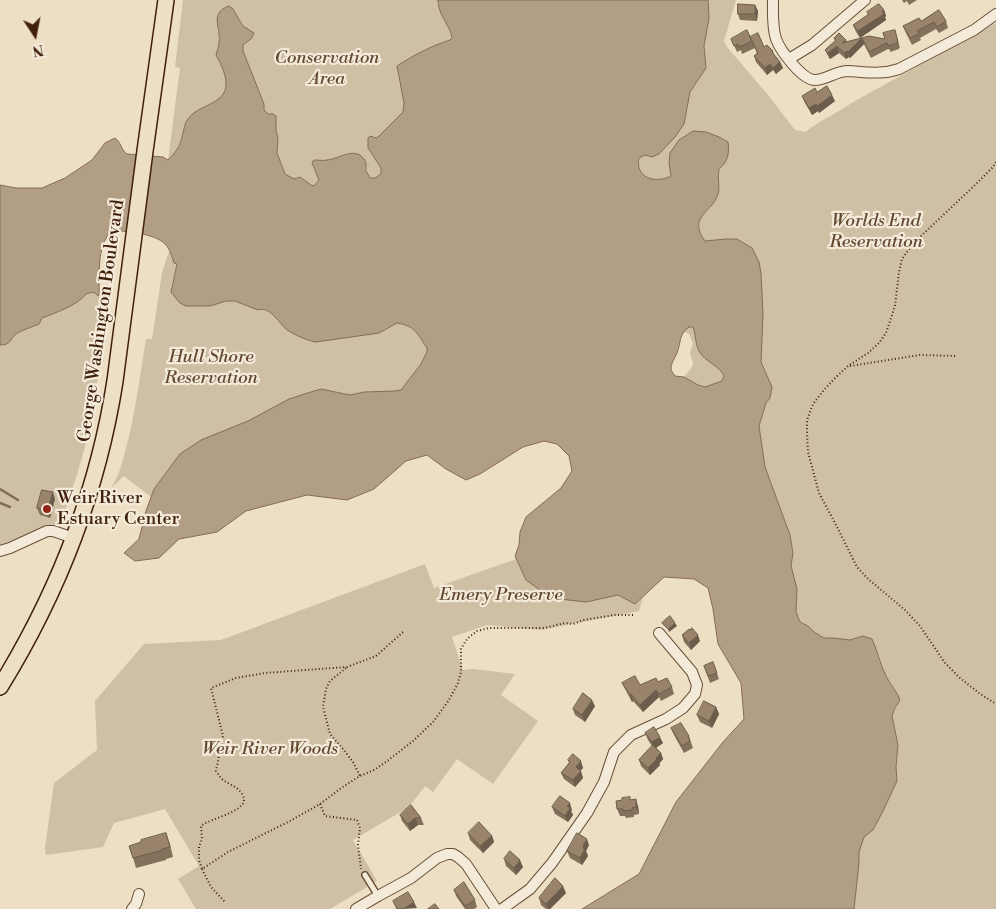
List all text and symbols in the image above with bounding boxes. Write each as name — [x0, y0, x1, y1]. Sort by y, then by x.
north arrow — [10, 10, 60, 60]
text: N — [31, 40, 45, 60]
park label: Conservation Area — [275, 48, 379, 90]
street label: George Washington Boulevard — [74, 198, 130, 444]
park label: Worlds End Reservation — [829, 211, 923, 253]
park label: Hull Shore Reservation — [164, 347, 258, 389]
place label: Weir River Estuary Center — [57, 488, 179, 530]
marker: Weir River Estuary Center — [41, 503, 53, 515]
park label: Emery Preserve — [439, 585, 563, 607]
park label: Weir River Woods — [202, 739, 338, 761]

